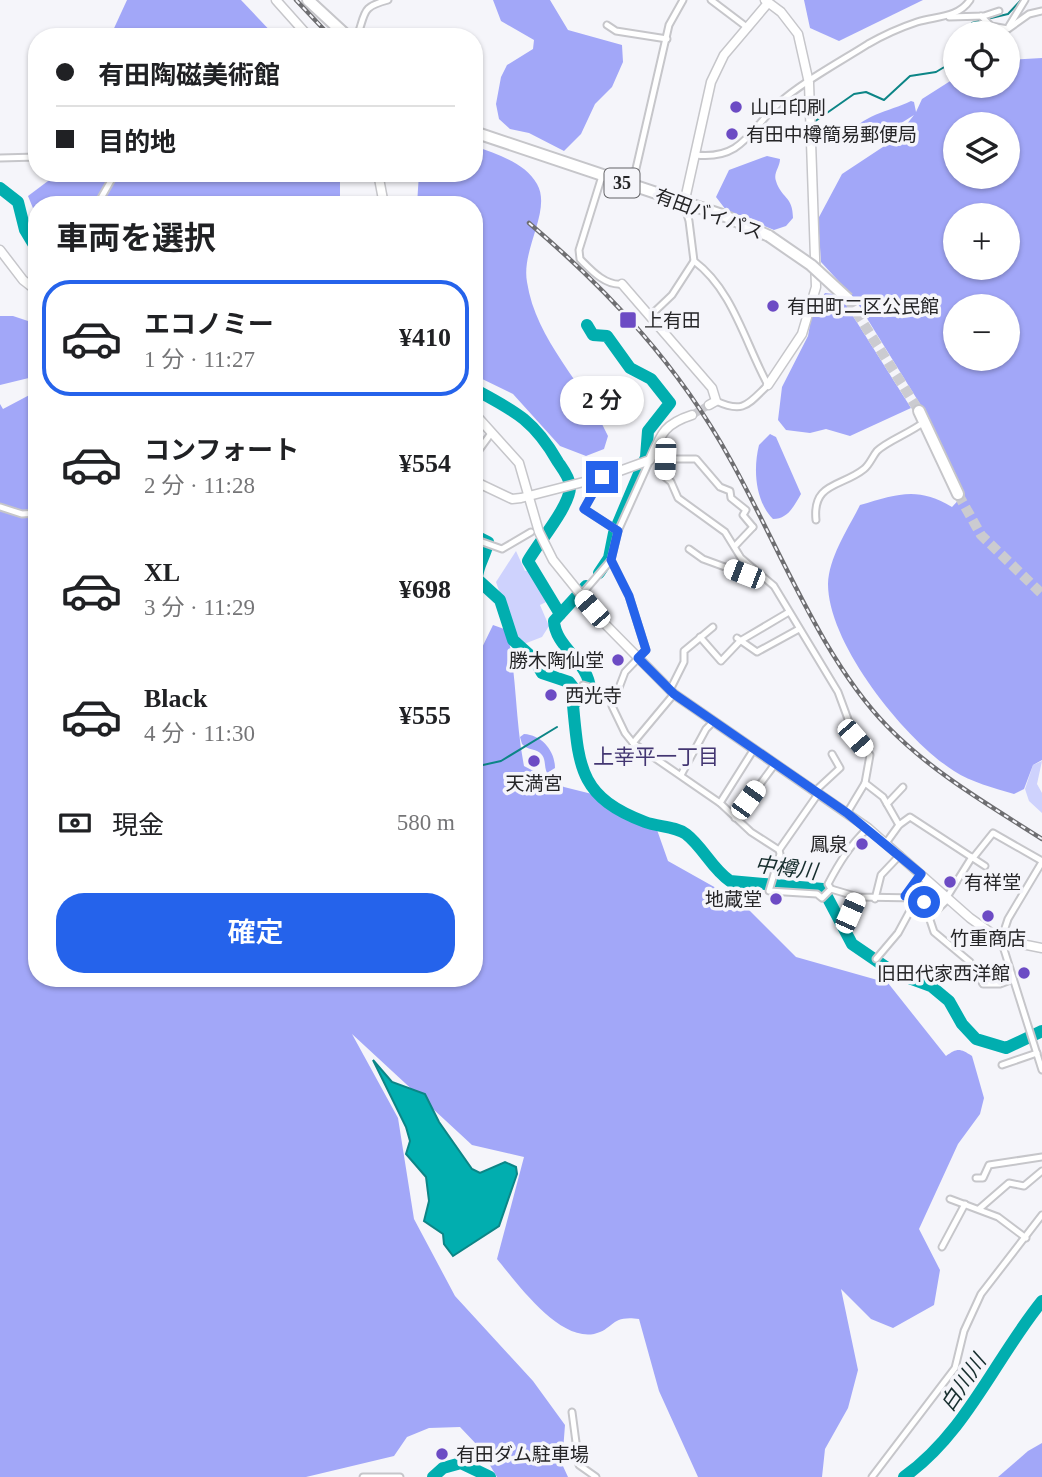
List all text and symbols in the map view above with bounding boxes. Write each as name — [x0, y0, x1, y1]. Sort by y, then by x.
map controls — [943, 21, 1020, 371]
button: locate — [943, 21, 1020, 98]
text: 有田陶磁美術館 — [98, 61, 280, 90]
place label: 山口印刷 — [750, 97, 826, 118]
marker: 山口印刷 — [728, 99, 744, 115]
button: layers — [943, 112, 1020, 189]
place label: 有田中樽簡易郵便局 — [746, 124, 917, 145]
marker: 有田中樽簡易郵便局 — [724, 126, 740, 142]
text: 目的地 — [98, 128, 176, 157]
road number: 35 — [604, 168, 640, 198]
street label: 有田バイパス — [652, 185, 766, 243]
button: + — [943, 203, 1020, 280]
text: 車両を選択 — [56, 220, 216, 256]
button: − — [943, 294, 1020, 371]
place label: 有田町二区公民館 — [787, 296, 939, 317]
marker: 有田町二区公民館 — [765, 298, 781, 314]
icon: car — [60, 307, 123, 370]
text: エコノミー — [144, 310, 274, 339]
marker: 上有田 — [618, 310, 638, 330]
place label: 上有田 — [644, 310, 701, 331]
text: ¥410 — [399, 323, 451, 352]
text: 1 分 · 11:27 — [144, 347, 255, 372]
callout: 2 分 — [560, 376, 644, 424]
text: 2 分 — [582, 388, 622, 413]
icon: car — [60, 433, 123, 496]
text: コンフォート — [144, 436, 299, 465]
car — [654, 438, 677, 480]
text: ¥554 — [399, 449, 451, 478]
route end — [586, 461, 618, 493]
text: 2 分 · 11:28 — [144, 473, 255, 498]
car — [721, 557, 768, 591]
text: XL — [144, 558, 180, 587]
icon: car — [60, 559, 123, 622]
text: ¥698 — [399, 575, 451, 604]
car — [571, 586, 614, 632]
text: 3 分 · 11:29 — [144, 595, 255, 620]
place label: 勝木陶仙堂 — [509, 650, 604, 671]
marker: 勝木陶仙堂 — [610, 652, 626, 668]
text: Black — [144, 684, 208, 713]
icon: car — [60, 685, 123, 748]
place label: 西光寺 — [565, 685, 622, 706]
marker: 西光寺 — [543, 687, 559, 703]
text: ¥555 — [399, 701, 451, 730]
car — [834, 715, 877, 761]
text: 4 分 · 11:30 — [144, 721, 255, 746]
district label: 上幸平一丁目 — [593, 745, 719, 769]
marker: 天満宮 — [526, 753, 542, 769]
place label: 天満宮 — [505, 773, 563, 794]
car — [728, 777, 769, 823]
icon: cash — [56, 804, 94, 842]
text: 580 m — [397, 810, 455, 835]
text: 現金 — [112, 811, 164, 840]
place label: 鳳泉 — [810, 834, 848, 855]
marker: 鳳泉 — [854, 836, 870, 852]
water label: 中樽川 — [753, 852, 821, 884]
place label: 有祥堂 — [964, 872, 1021, 893]
marker: 有祥堂 — [942, 874, 958, 890]
route start — [908, 886, 940, 918]
place label: 地蔵堂 — [705, 889, 762, 910]
car — [832, 890, 869, 936]
marker: 地蔵堂 — [768, 891, 784, 907]
button: 確定 — [56, 893, 455, 973]
marker: 竹重商店 — [980, 908, 996, 924]
place label: 竹重商店 — [950, 928, 1026, 949]
place label: 旧田代家西洋館 — [877, 963, 1010, 984]
marker: 旧田代家西洋館 — [1016, 965, 1032, 981]
water label: 白川川 — [935, 1349, 992, 1416]
place label: 有田ダム駐車場 — [456, 1444, 589, 1465]
marker: 有田ダム駐車場 — [434, 1446, 450, 1462]

